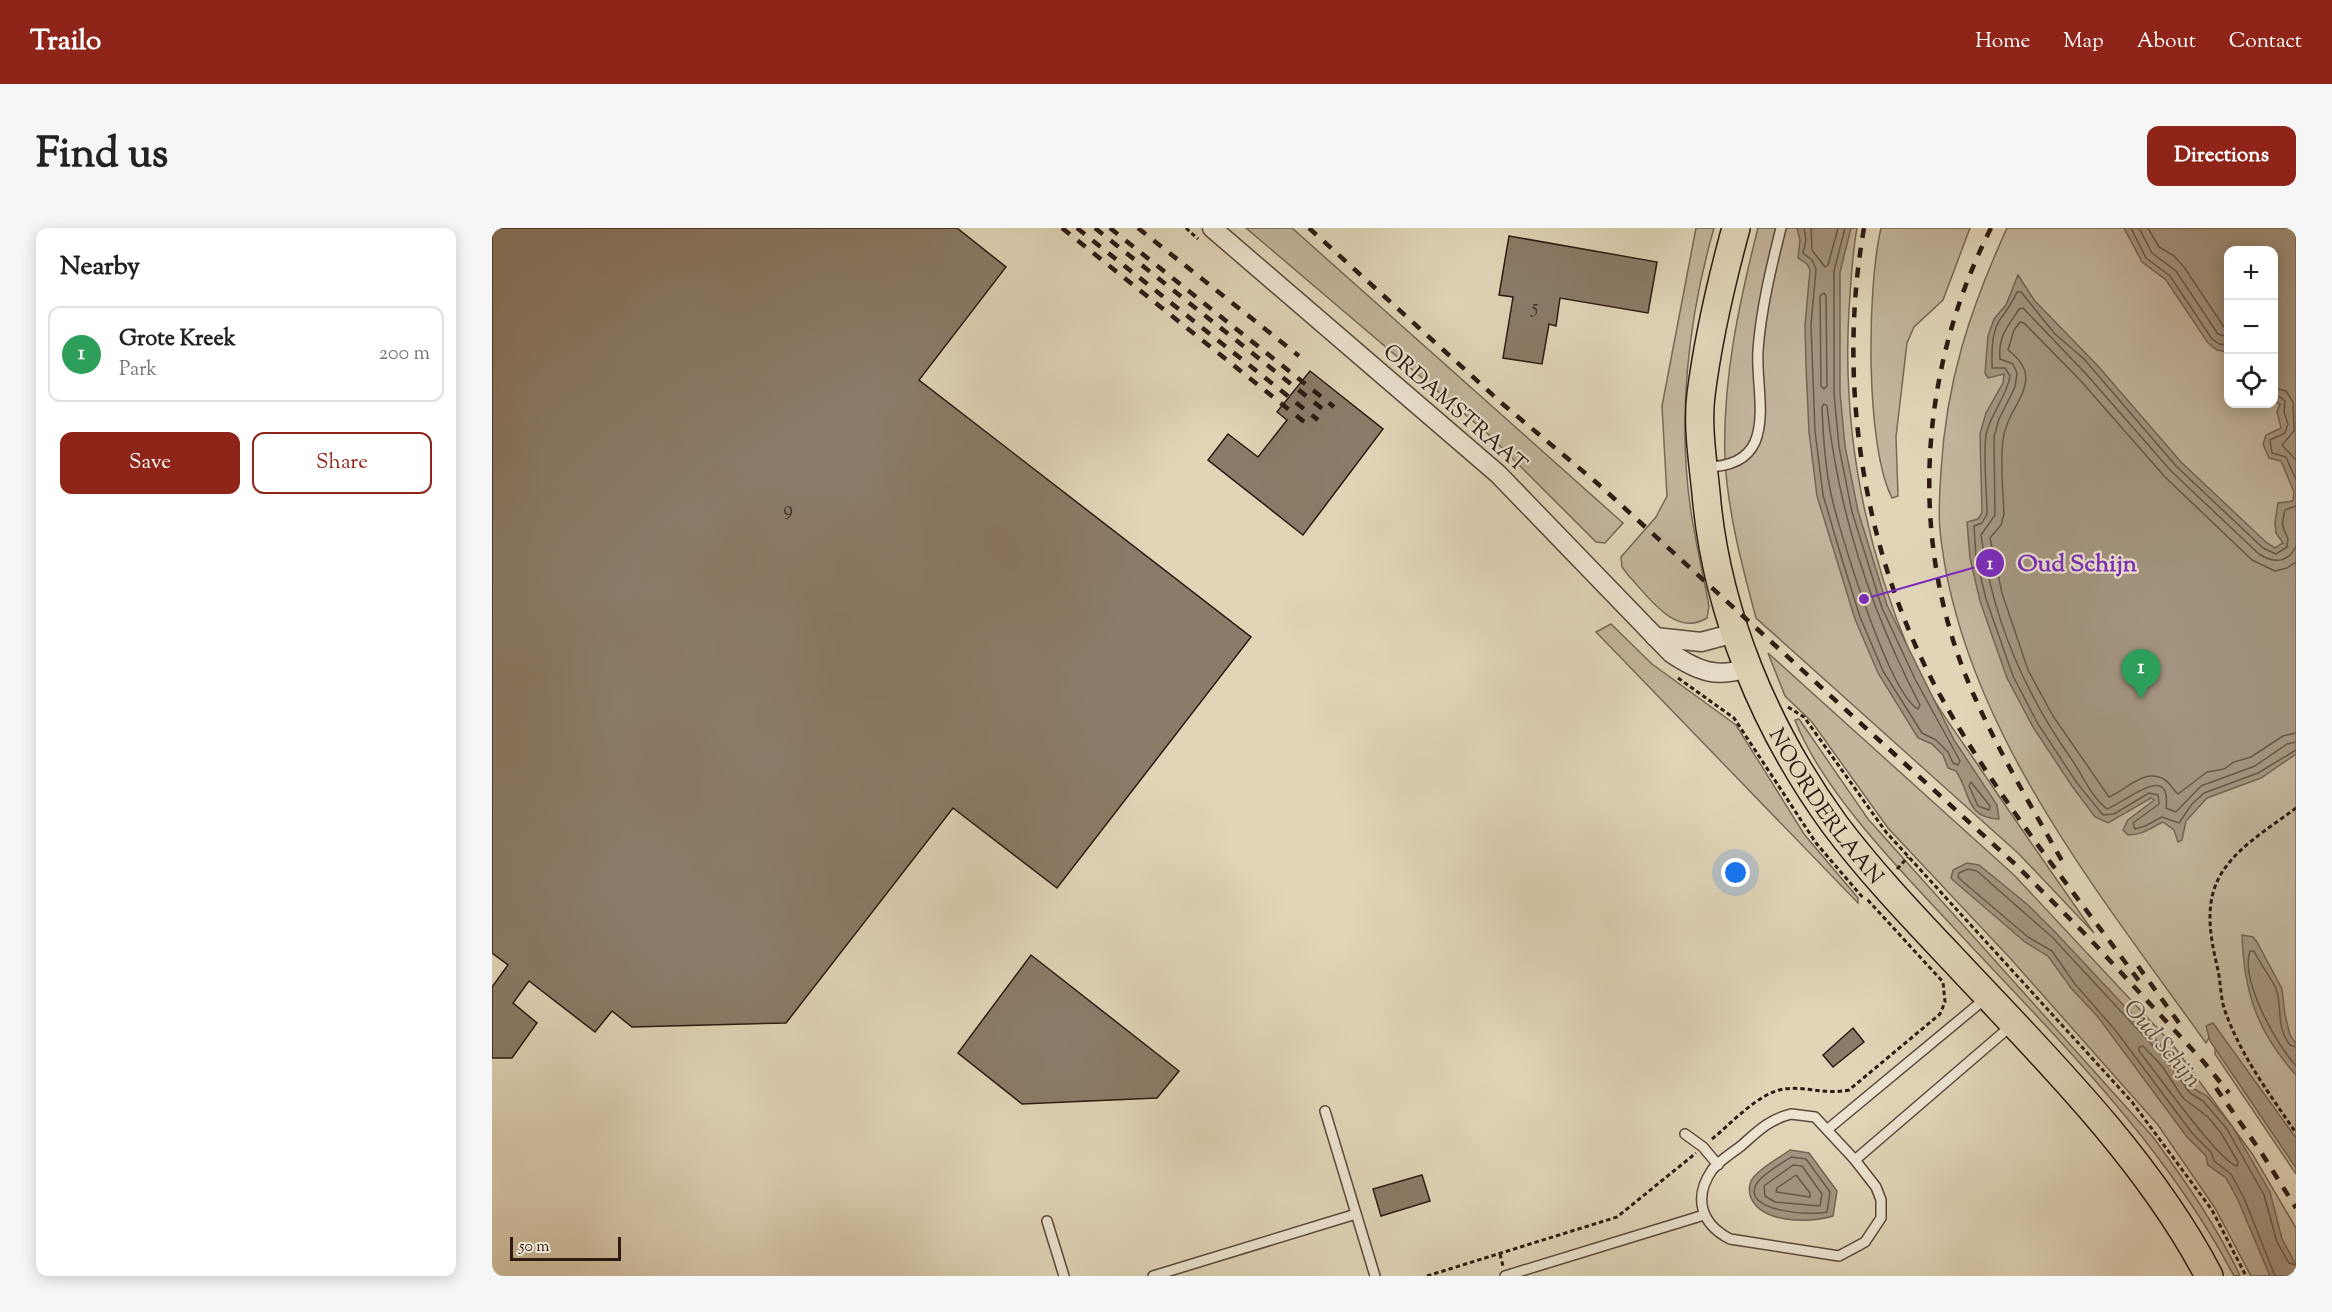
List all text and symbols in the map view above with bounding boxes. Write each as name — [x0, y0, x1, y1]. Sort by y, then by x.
text: Trailo — [30, 22, 101, 62]
text: Home — [1975, 27, 2030, 57]
text: Map — [2063, 27, 2104, 57]
text: About — [2137, 27, 2196, 57]
text: Contact — [2229, 27, 2302, 57]
text: Find us — [36, 126, 168, 186]
button: Directions — [2147, 126, 2296, 186]
map controls — [2224, 246, 2278, 408]
button: + — [2224, 246, 2278, 300]
text: Nearby — [60, 249, 140, 286]
house number: 5 — [1531, 294, 1539, 323]
button: − — [2224, 300, 2278, 354]
text: Grote Kreek — [119, 324, 236, 356]
street label: ORDAMSTRAAT — [1375, 337, 1534, 481]
text: 1 — [78, 340, 85, 369]
text: 200 m — [379, 340, 430, 369]
button: locate — [2224, 354, 2278, 408]
text: Park — [119, 356, 157, 385]
button: Save — [60, 432, 240, 494]
button: Share — [252, 432, 432, 494]
house number: 9 — [783, 496, 793, 525]
callout: Oud Schijn — [1975, 542, 2149, 584]
text: Oud Schijn — [2017, 548, 2138, 582]
text: 1 — [1987, 552, 1994, 578]
pin: 1 — [2122, 650, 2160, 699]
street label: NOORDERLAAN — [1759, 723, 1890, 893]
your location — [1721, 858, 1750, 887]
water label: Oud Schijn — [2114, 993, 2209, 1096]
scale bar — [510, 1234, 621, 1262]
text: 50 m — [519, 1236, 550, 1259]

